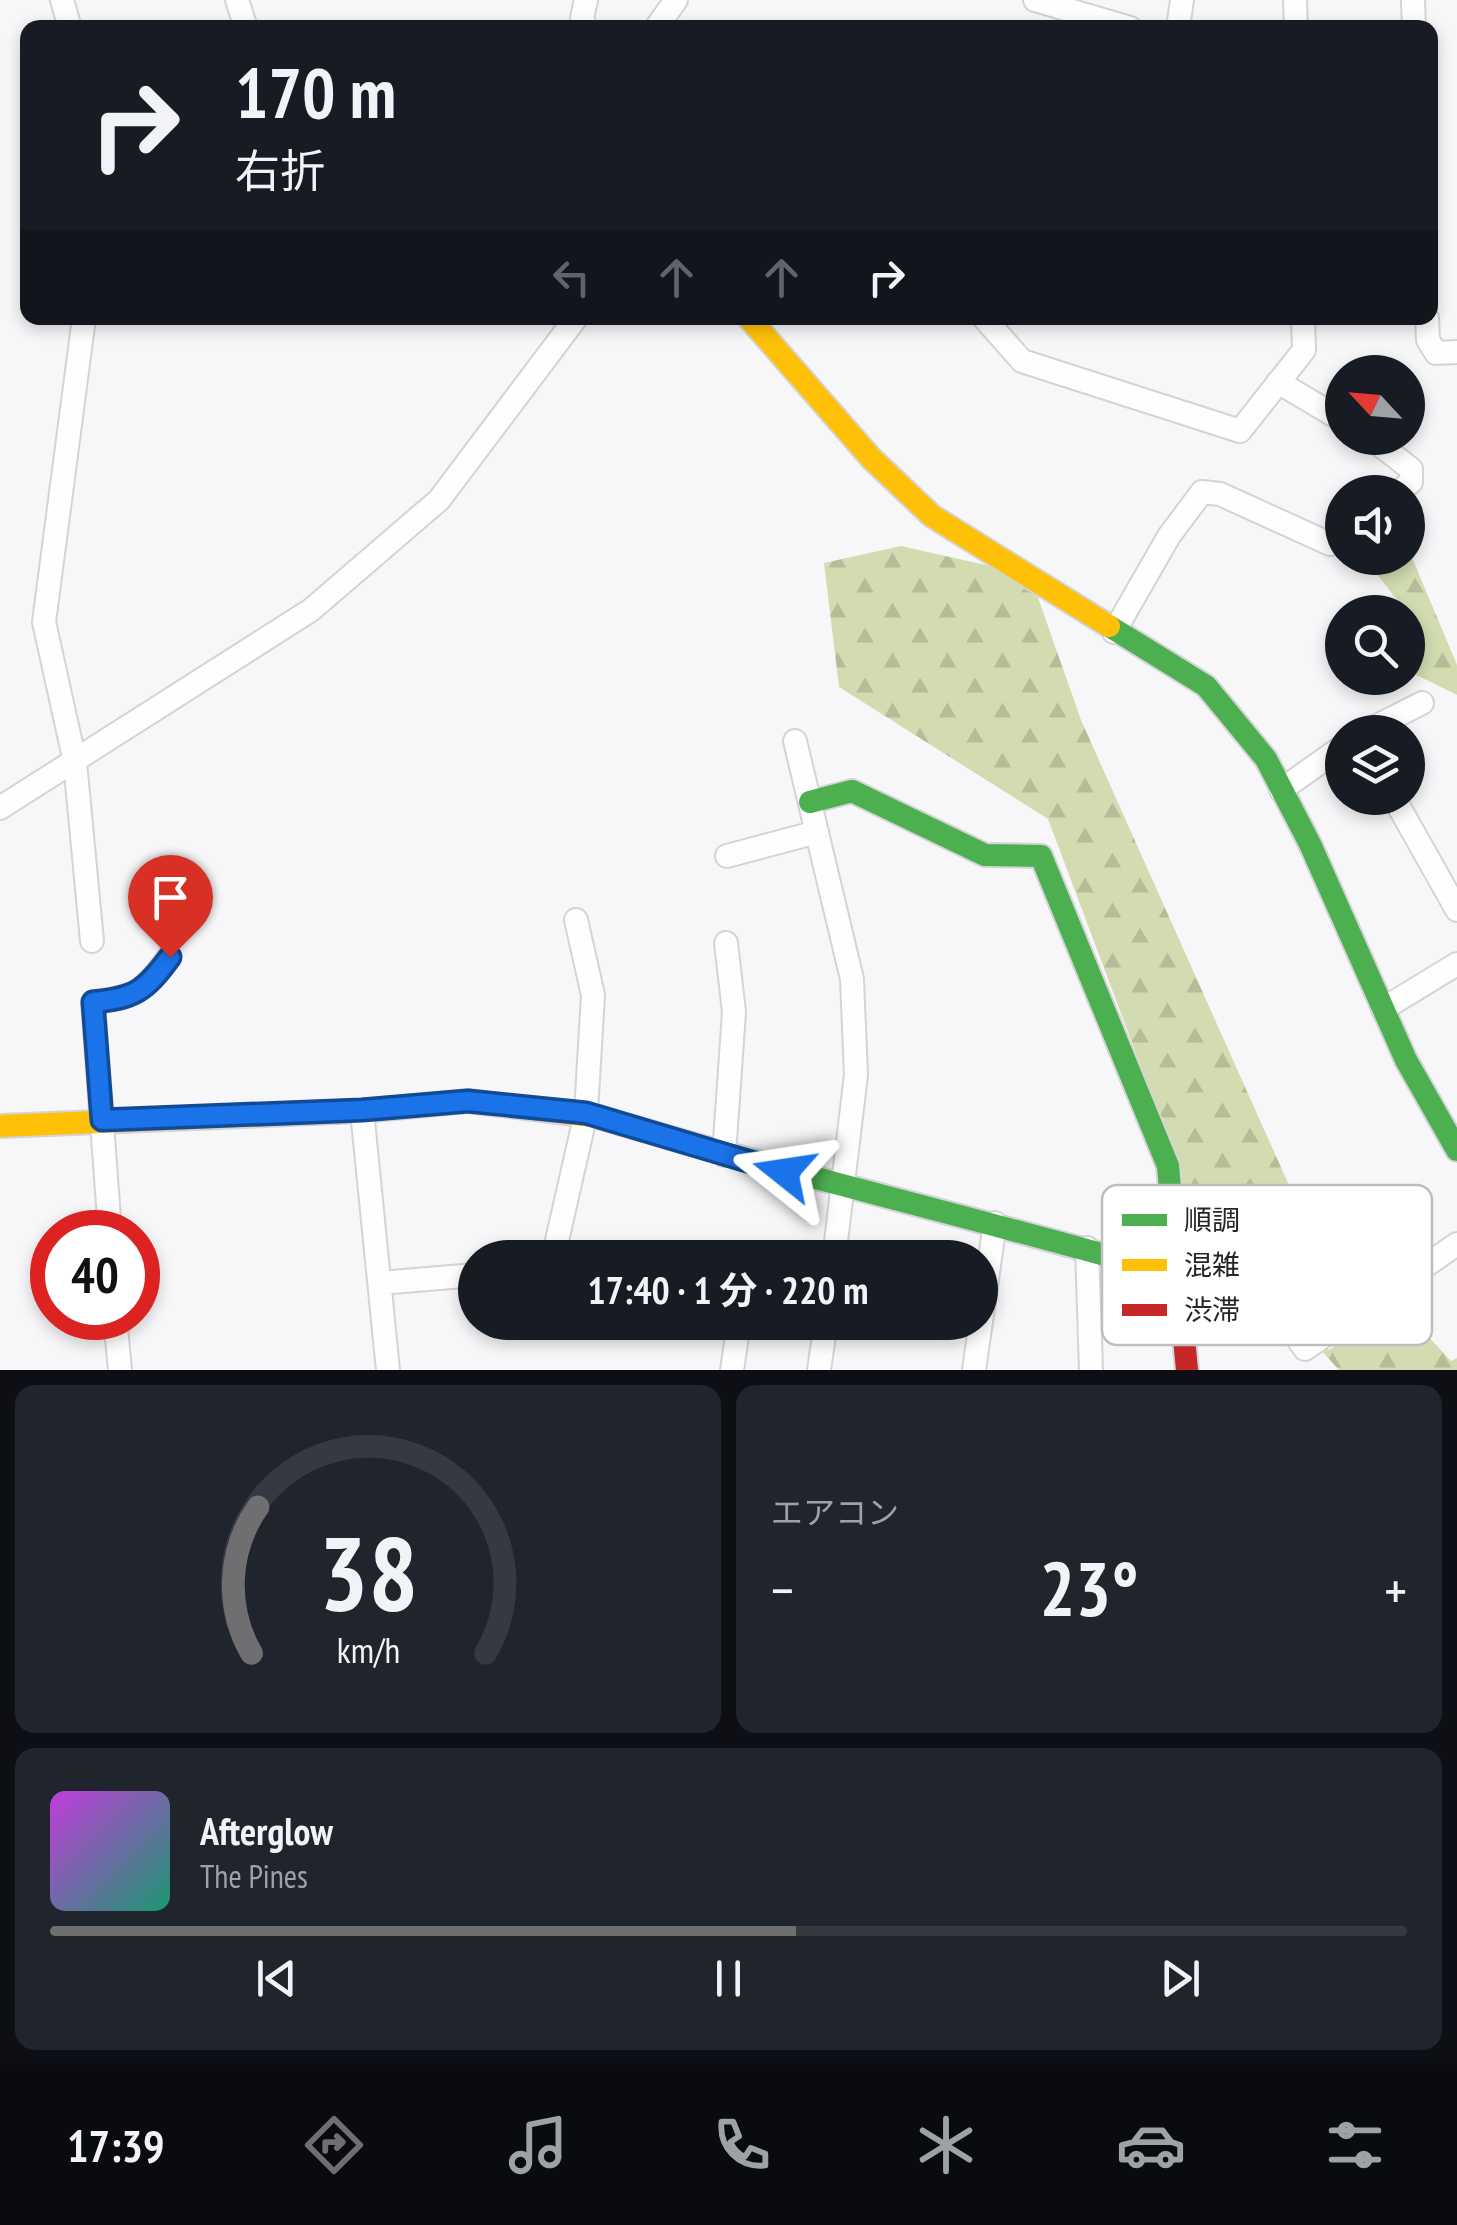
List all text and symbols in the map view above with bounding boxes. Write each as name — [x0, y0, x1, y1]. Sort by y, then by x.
text: 170 m — [235, 47, 396, 137]
icon: right — [70, 60, 200, 190]
text: 右折 — [235, 141, 325, 199]
icon: left — [544, 250, 599, 305]
icon: ahead — [649, 250, 704, 305]
icon: ahead — [754, 250, 809, 305]
icon: right — [859, 250, 914, 305]
north arrow — [1325, 355, 1425, 455]
map controls — [1325, 355, 1425, 815]
button: sound — [1325, 475, 1425, 575]
button: search — [1325, 595, 1425, 695]
button: layers — [1325, 715, 1425, 815]
pin — [128, 855, 213, 958]
icon: arrive — [143, 870, 198, 925]
position arrow — [732, 1120, 836, 1224]
legend — [1102, 1185, 1432, 1345]
text: 順調 — [1184, 1201, 1240, 1238]
speed limit sign: 40 — [30, 1210, 160, 1340]
text: 混雑 — [1184, 1246, 1240, 1283]
text: 17:40 · 1 分 · 220 m — [588, 1265, 868, 1314]
text: 渋滞 — [1184, 1291, 1240, 1328]
text: エアコン — [771, 1491, 899, 1533]
text: 38 — [318, 1505, 418, 1640]
text: 23° — [1039, 1540, 1139, 1637]
text: − — [771, 1554, 794, 1625]
text: + — [1384, 1554, 1407, 1625]
text: km/h — [336, 1627, 400, 1673]
text: Afterglow — [200, 1806, 333, 1855]
text: The Pines — [200, 1855, 308, 1897]
icon: previous — [249, 1951, 304, 2006]
icon: pause — [701, 1951, 756, 2006]
icon: next — [1153, 1951, 1208, 2006]
icon: directions — [299, 2110, 369, 2180]
icon: music — [503, 2110, 573, 2180]
icon: phone — [707, 2110, 777, 2180]
icon: climate — [911, 2110, 981, 2180]
icon: car — [1116, 2110, 1186, 2180]
icon: filters — [1320, 2110, 1390, 2180]
text: 17:39 — [67, 2116, 164, 2174]

